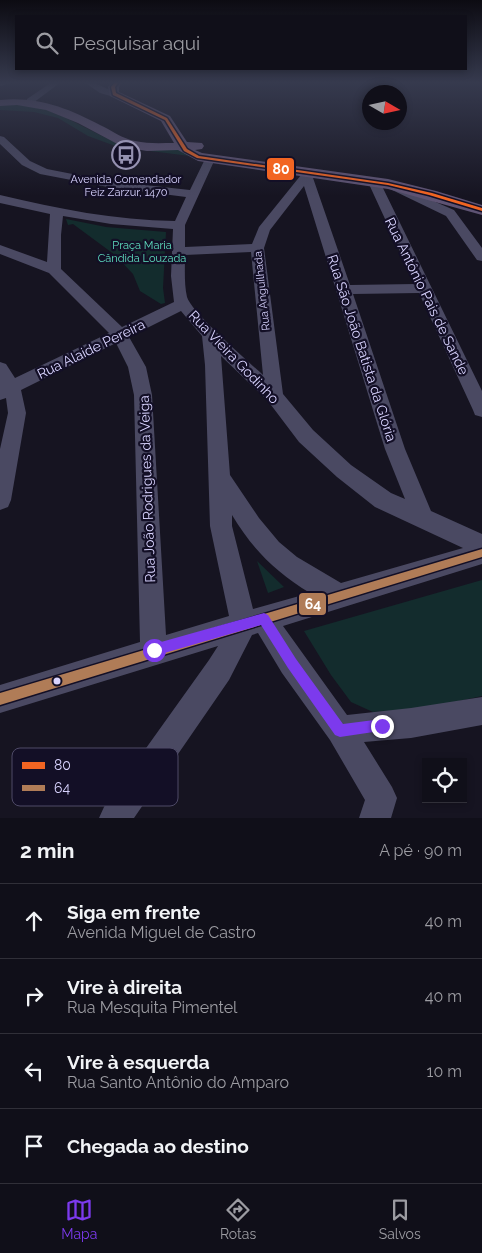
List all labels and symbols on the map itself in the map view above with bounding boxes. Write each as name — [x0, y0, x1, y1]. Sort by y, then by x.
north arrow — [362, 85, 407, 130]
bus stop icon: Avenida Comendador Feiz Zarzur, 1470 — [111, 140, 141, 170]
line badge: 80 — [266, 157, 295, 181]
text: 80 — [272, 161, 290, 177]
place label: Avenida Comendador Feiz Zarzur, 1470 — [71, 173, 182, 199]
street label: Rua Antônio Pais de Sande — [382, 215, 472, 377]
park label: Praça Maria Cândida Louzada — [98, 239, 186, 265]
street label: Rua Anguilhada — [251, 251, 273, 331]
street label: Rua São João Batista da Glória — [324, 252, 400, 444]
street label: Rua Vieira Godinho — [186, 307, 282, 407]
street label: Rua Alaide Pereira — [35, 316, 147, 382]
street label: Rua João Rodrigues da Veiga — [136, 395, 158, 583]
line badge: 64 — [298, 592, 327, 616]
text: 64 — [305, 596, 321, 612]
route start — [143, 639, 166, 662]
unlabelled marker — [52, 676, 62, 686]
route end — [371, 715, 394, 738]
legend — [12, 748, 178, 806]
text: 80 — [54, 757, 71, 773]
text: 64 — [54, 780, 70, 796]

